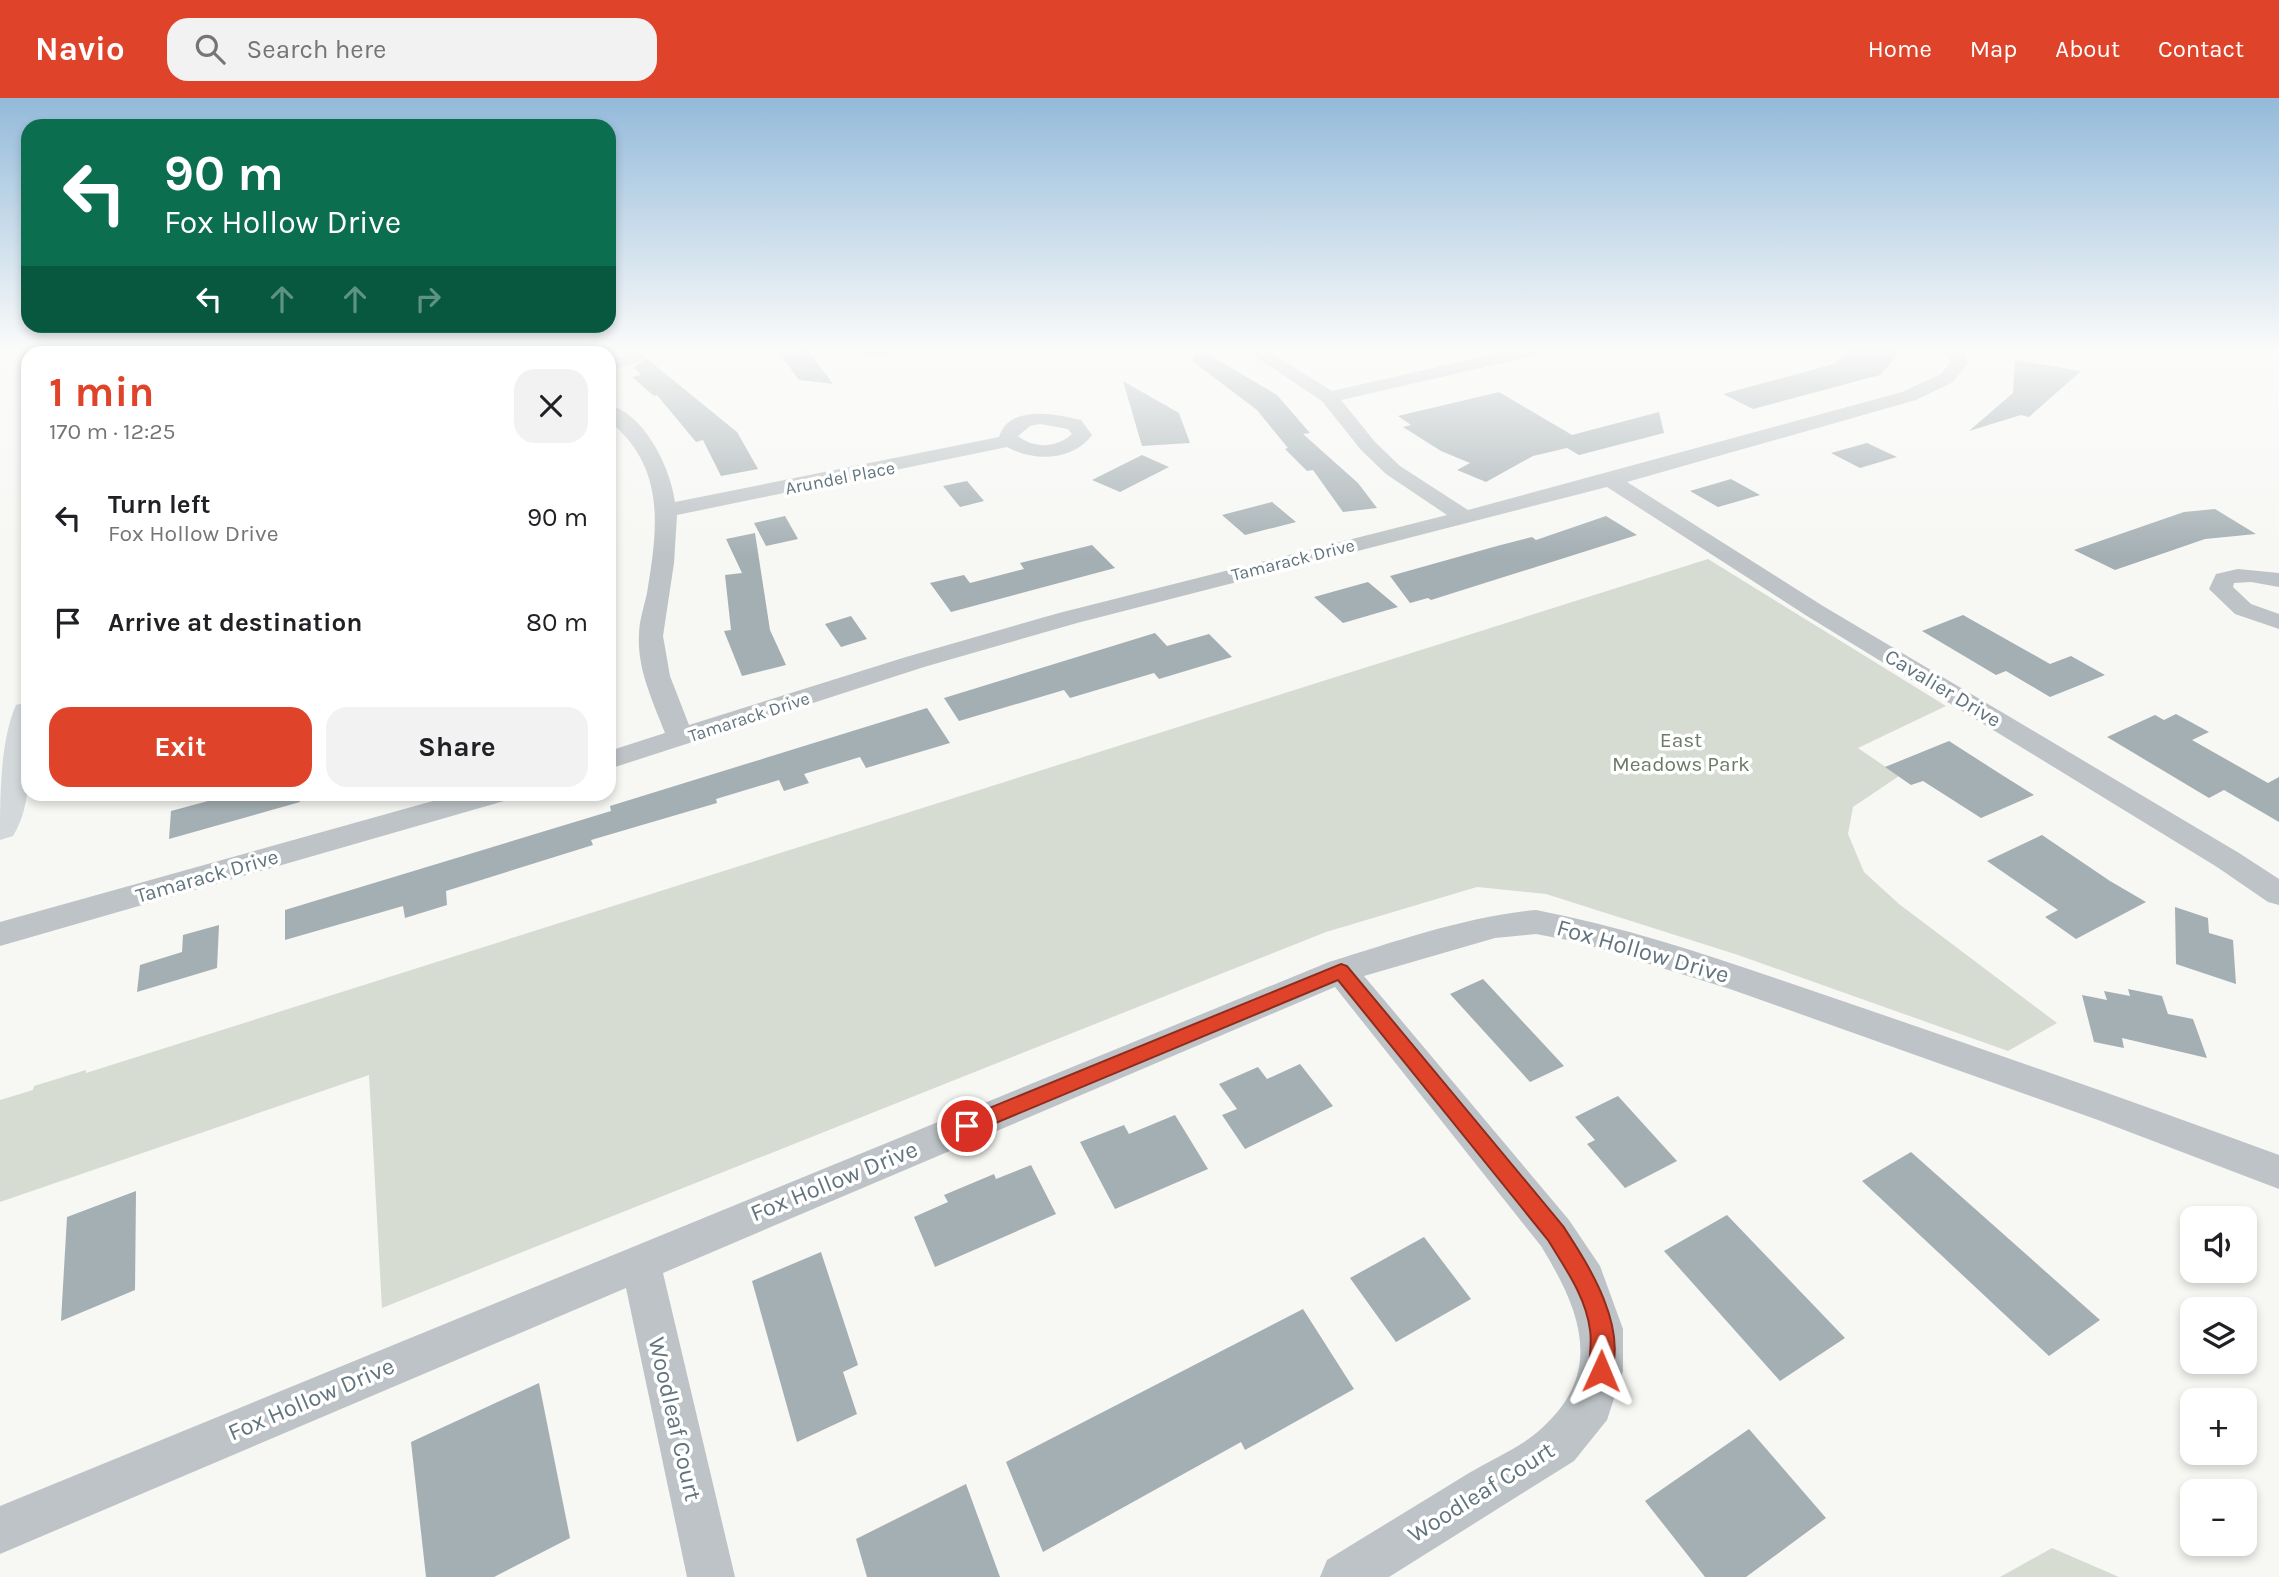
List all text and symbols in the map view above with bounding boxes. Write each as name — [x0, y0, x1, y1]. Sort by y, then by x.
search box — [167, 18, 657, 81]
text: Navio — [35, 30, 125, 68]
icon: search — [191, 30, 229, 68]
text: Search here — [247, 34, 386, 65]
text: Home — [1868, 35, 1932, 63]
text: Map — [1970, 35, 2017, 63]
text: About — [2055, 35, 2120, 63]
text: Contact — [2158, 35, 2244, 63]
text: 90 m — [164, 145, 284, 202]
icon: left — [49, 147, 140, 238]
text: Fox Hollow Drive — [164, 204, 401, 241]
icon: left — [190, 280, 228, 318]
icon: ahead — [263, 280, 301, 318]
icon: ahead — [336, 280, 374, 318]
icon: right — [409, 280, 447, 318]
text: 1 min — [49, 367, 154, 417]
button: close — [514, 369, 588, 443]
text: 170 m · 12:25 — [49, 418, 176, 445]
street label: Arundel Place — [783, 457, 897, 499]
text: Turn left — [108, 489, 210, 520]
icon: left — [49, 499, 87, 537]
text: 90 m — [527, 502, 588, 533]
text: Fox Hollow Drive — [108, 520, 278, 547]
street label: Tamarack Drive — [1229, 534, 1357, 586]
icon: arrive — [49, 604, 87, 642]
text: Arrive at destination — [108, 607, 362, 638]
text: 80 m — [526, 607, 588, 638]
street label: Cavalier Drive — [1881, 644, 2005, 732]
street label: Tamarack Drive — [686, 687, 812, 747]
button: Exit — [49, 707, 312, 787]
button: Share — [326, 707, 588, 787]
park label: East Meadows Park — [1612, 728, 1750, 776]
street label: Tamarack Drive — [133, 844, 281, 908]
street label: Fox Hollow Drive — [1554, 913, 1732, 989]
pin — [937, 1096, 997, 1156]
icon: arrive — [948, 1107, 986, 1145]
street label: Fox Hollow Drive — [746, 1135, 922, 1227]
map controls — [2180, 1206, 2257, 1556]
button: sound — [2180, 1206, 2257, 1283]
button: layers — [2180, 1297, 2257, 1374]
street label: Woodleaf Court — [643, 1334, 707, 1504]
position arrow — [1564, 1334, 1638, 1408]
street label: Fox Hollow Drive — [224, 1351, 398, 1447]
button: + — [2180, 1388, 2257, 1465]
street label: Woodleaf Court — [1403, 1436, 1559, 1548]
button: − — [2180, 1479, 2257, 1556]

